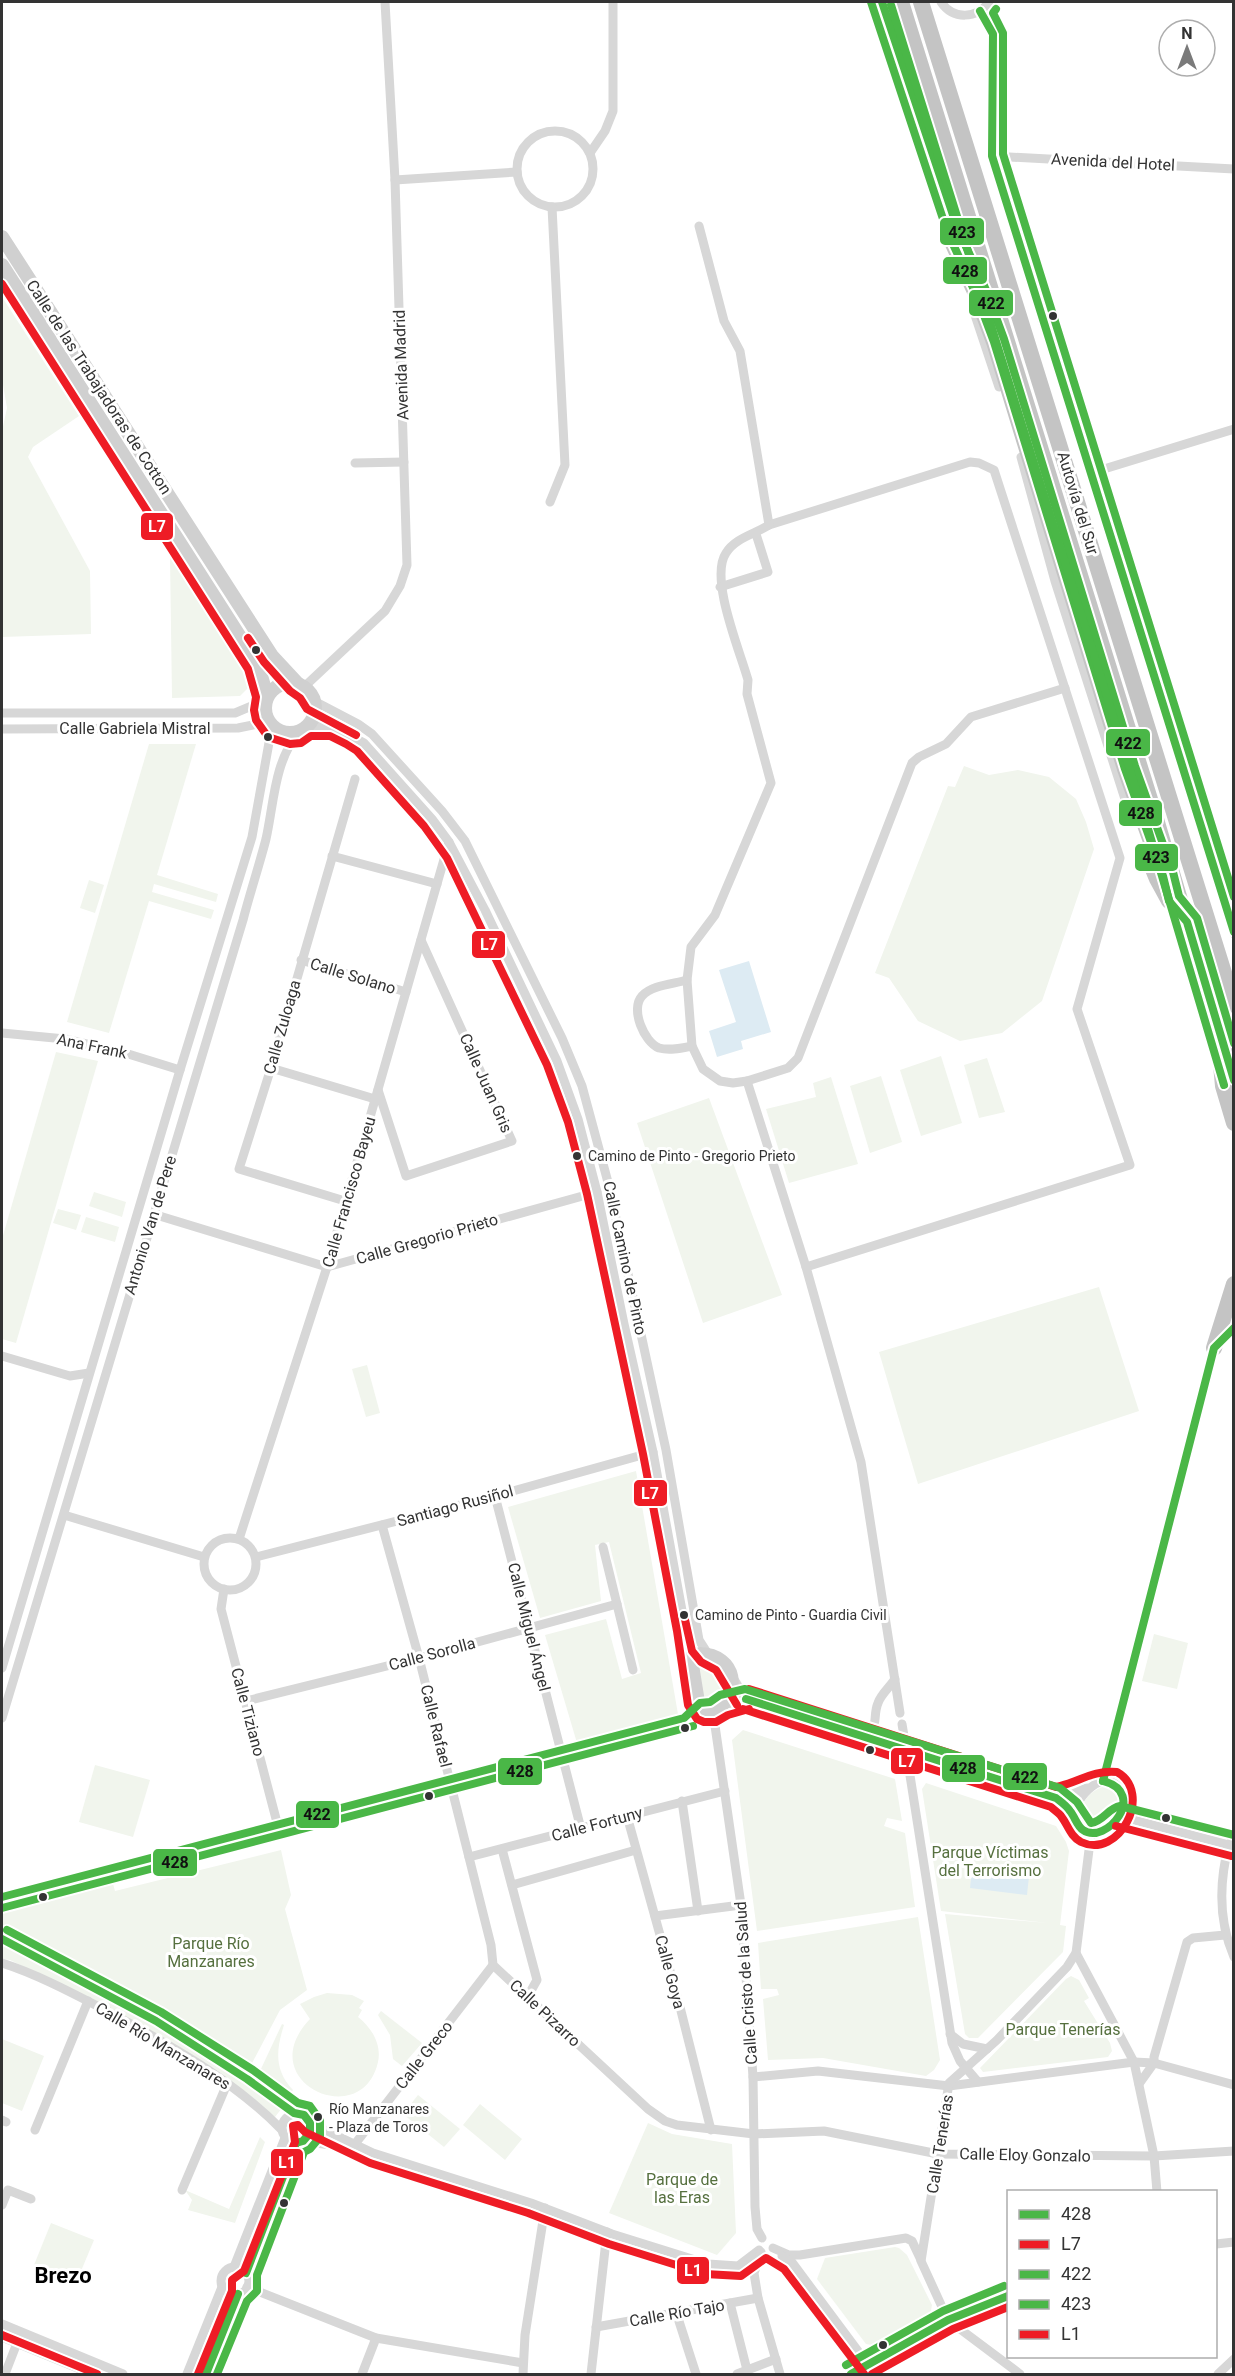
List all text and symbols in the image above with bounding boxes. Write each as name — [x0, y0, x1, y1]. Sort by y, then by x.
north arrow — [1157, 18, 1217, 78]
text: N — [1181, 24, 1193, 43]
street label: Avenida del Hotel — [1051, 149, 1175, 175]
line badge: 423 — [939, 217, 985, 246]
text: 423 — [948, 223, 976, 242]
line badge: 428 — [942, 256, 988, 285]
text: 428 — [951, 262, 979, 281]
street label: Calle de las Trabajadoras de Cotton — [22, 276, 176, 498]
line badge: 422 — [968, 289, 1014, 317]
text: 422 — [977, 294, 1005, 313]
street label: Avenida Madrid — [390, 309, 412, 421]
unlabelled marker — [1047, 310, 1059, 322]
street label: Autovía del Sur — [1053, 449, 1103, 557]
line badge: L7 — [140, 512, 174, 541]
text: L7 — [148, 517, 166, 536]
unlabelled marker — [250, 644, 262, 656]
street label: Calle Gabriela Mistral — [59, 719, 211, 738]
line badge: 422 — [1105, 728, 1151, 757]
unlabelled marker — [262, 731, 274, 743]
text: 422 — [1114, 734, 1142, 753]
line badge: 428 — [1118, 799, 1163, 827]
text: 428 — [1127, 804, 1155, 823]
line badge: 423 — [1134, 843, 1179, 872]
text: 423 — [1142, 848, 1170, 867]
line badge: L7 — [471, 930, 506, 959]
text: L7 — [480, 935, 498, 954]
street label: Calle Solano — [308, 954, 398, 998]
street label: Calle Zuloaga — [259, 978, 305, 1076]
street label: Ana Frank — [55, 1029, 130, 1063]
street label: Calle Juan Gris — [456, 1030, 516, 1136]
street label: Calle Francisco Bayeu — [318, 1114, 380, 1270]
place label: Camino de Pinto - Gregorio Prieto — [588, 1148, 795, 1164]
marker: Camino de Pinto - Gregorio Prieto — [571, 1150, 583, 1162]
street label: Antonio Van de Pere — [120, 1153, 180, 1297]
street label: Calle Camino de Pinto — [599, 1179, 651, 1337]
street label: Calle Gregorio Prieto — [354, 1210, 500, 1268]
line badge: L7 — [633, 1479, 668, 1507]
street label: Santiago Rusiñol — [395, 1481, 515, 1531]
text: L7 — [641, 1484, 659, 1503]
street label: Calle Miguel Ángel — [504, 1561, 554, 1693]
place label: Camino de Pinto - Guardia Civil — [695, 1607, 887, 1623]
marker: Camino de Pinto - Guardia Civil — [678, 1609, 690, 1621]
street label: Calle Sorolla — [387, 1633, 477, 1675]
street label: Calle Tiziano — [227, 1666, 269, 1758]
street label: Calle Rafael — [417, 1683, 455, 1769]
unlabelled marker — [679, 1722, 691, 1734]
unlabelled marker — [864, 1744, 876, 1756]
line badge: L7 — [890, 1747, 924, 1775]
text: L7 — [898, 1752, 916, 1771]
line badge: 428 — [941, 1754, 986, 1783]
line badge: 428 — [497, 1757, 543, 1786]
text: 428 — [949, 1759, 977, 1778]
text: 428 — [506, 1762, 534, 1781]
line badge: 422 — [1002, 1762, 1048, 1791]
text: 422 — [1011, 1768, 1039, 1787]
unlabelled marker — [423, 1790, 435, 1802]
line badge: 422 — [295, 1800, 340, 1829]
street label: Calle Fortuny — [549, 1803, 645, 1845]
text: 422 — [303, 1805, 331, 1824]
unlabelled marker — [1160, 1812, 1172, 1824]
park label: Parque Víctimas del Terrorismo — [932, 1843, 1049, 1880]
line badge: 428 — [152, 1848, 198, 1877]
text: 428 — [161, 1853, 189, 1872]
unlabelled marker — [37, 1891, 49, 1903]
street label: Calle Cristo de la Salud — [731, 1901, 761, 2065]
street label: Calle Goya — [651, 1933, 689, 2011]
park label: Parque Río Manzanares — [167, 1934, 255, 1971]
street label: Calle Pizarro — [506, 1975, 584, 2051]
street label: Calle Río Manzanares — [92, 1998, 234, 2094]
street label: Calle Greco — [391, 2017, 457, 2093]
park label: Parque Tenerías — [1006, 2020, 1120, 2039]
street label: Calle Tenerías — [923, 2093, 957, 2195]
place label: Río Manzanares - Plaza de Toros — [329, 2101, 429, 2135]
marker: Río Manzanares - Plaza de Toros — [312, 2111, 324, 2123]
street label: Calle Eloy Gonzalo — [959, 2144, 1091, 2166]
line badge: L1 — [270, 2148, 304, 2177]
text: L1 — [278, 2153, 296, 2172]
park label: Parque de las Eras — [646, 2170, 718, 2207]
legend — [1007, 2190, 1217, 2358]
unlabelled marker — [278, 2197, 290, 2209]
text: 428 — [1061, 2203, 1091, 2224]
text: L7 — [1061, 2233, 1081, 2254]
line badge: L1 — [676, 2256, 710, 2285]
text: L1 — [684, 2261, 702, 2280]
district label: Brezo — [34, 2263, 92, 2288]
text: 422 — [1061, 2263, 1091, 2284]
text: 423 — [1061, 2293, 1091, 2314]
street label: Calle Río Tajo — [628, 2295, 726, 2331]
text: L1 — [1061, 2323, 1081, 2344]
unlabelled marker — [877, 2339, 889, 2351]

